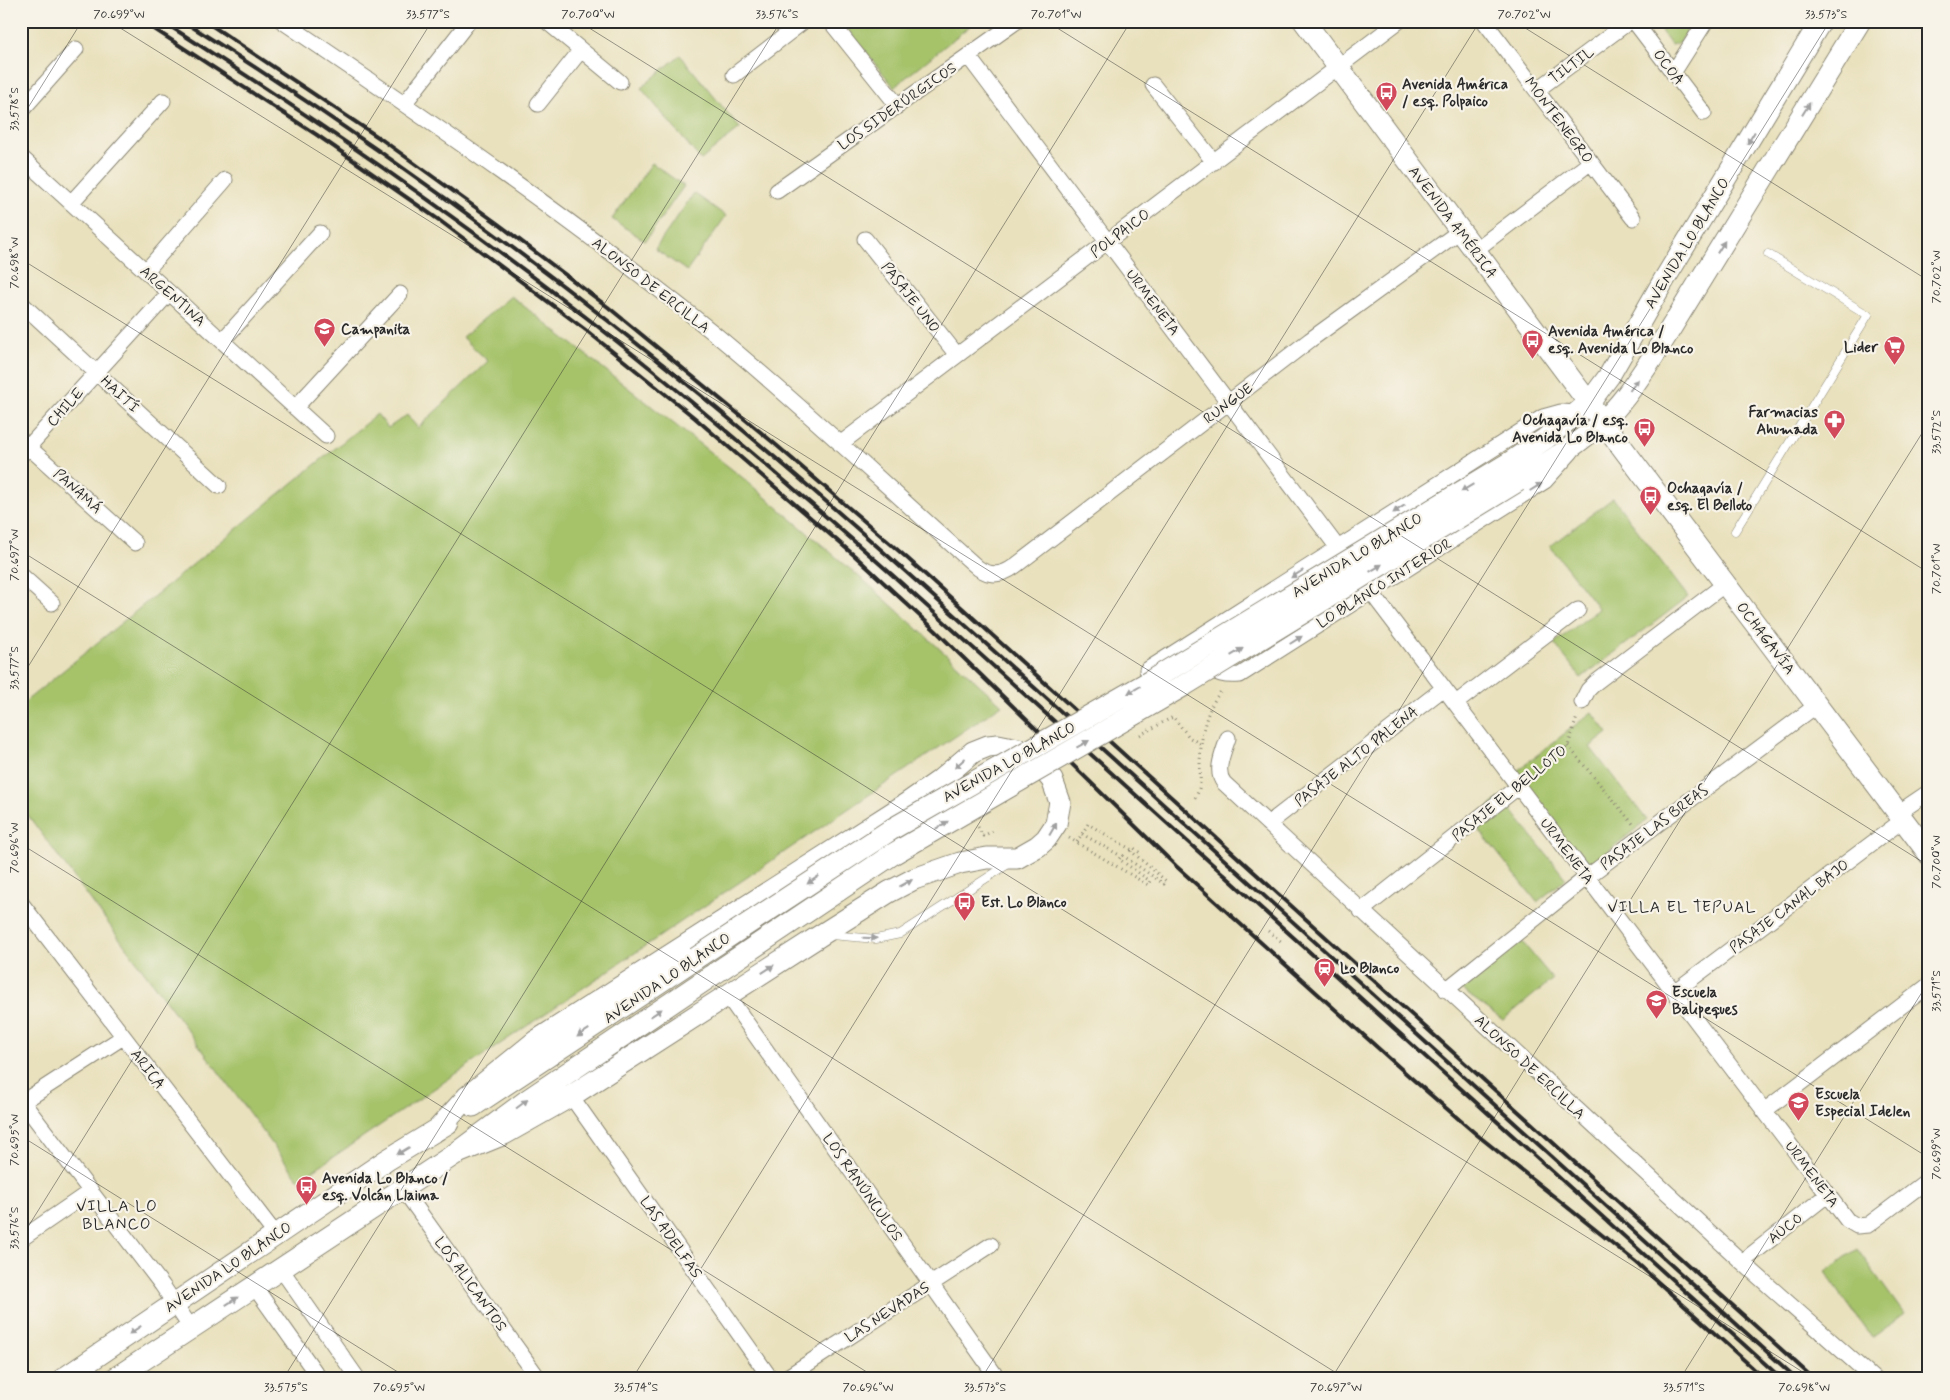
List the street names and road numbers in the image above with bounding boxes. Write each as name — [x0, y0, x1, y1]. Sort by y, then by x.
street label: TILTIL — [1545, 42, 1599, 89]
street label: OCOA — [1648, 45, 1688, 90]
street label: LOS SIDERÚRGICOS — [834, 58, 961, 155]
street label: MONTENEGRO — [1519, 73, 1597, 168]
street label: AVENIDA AMÉRICA — [1403, 162, 1502, 283]
street label: AVENIDA LO BLANCO — [1641, 174, 1735, 313]
street label: POLPAICO — [1087, 205, 1155, 263]
street label: ALONSO DE ERCILLA — [587, 233, 714, 338]
street label: PASAJE UNO — [876, 258, 944, 337]
street label: ARGENTINA — [135, 262, 209, 332]
street label: URMENETA — [1121, 265, 1184, 340]
street label: HAITÍ — [96, 371, 144, 418]
street label: RUNGUE — [1200, 378, 1258, 429]
street label: CHILE — [43, 383, 89, 432]
street label: PANAMÁ — [49, 464, 107, 519]
street label: AVENIDA LO BLANCO — [1288, 509, 1427, 603]
street label: LO BLANCO INTERIOR — [1313, 534, 1456, 634]
street label: OCHAGAVÍA — [1731, 598, 1800, 679]
street label: PASAJE ALTO PALENA — [1291, 702, 1423, 811]
street label: AVENIDA LO BLANCO — [939, 718, 1080, 808]
street label: PASAJE EL BELLOTO — [1448, 741, 1571, 847]
street label: PASAJE LAS BREAS — [1596, 780, 1713, 875]
street label: URMENETA — [1535, 814, 1598, 889]
street label: PASAJE CANAL BAJO — [1726, 855, 1854, 958]
street label: AVENIDA LO BLANCO — [600, 929, 735, 1029]
street label: ALONSO DE ERCILLA — [1470, 1011, 1589, 1124]
street label: ARICA — [125, 1045, 169, 1094]
street label: LOS RANÚNCULOS — [817, 1130, 907, 1245]
street label: URMENETA — [1780, 1137, 1843, 1212]
street label: LAS ADELFAS — [635, 1193, 706, 1283]
street label: AUCO — [1764, 1209, 1807, 1249]
street label: AVENIDA LO BLANCO — [161, 1218, 296, 1318]
street label: LOS ALICANTOS — [429, 1233, 511, 1336]
street label: LAS NEVADAS — [841, 1278, 934, 1348]

